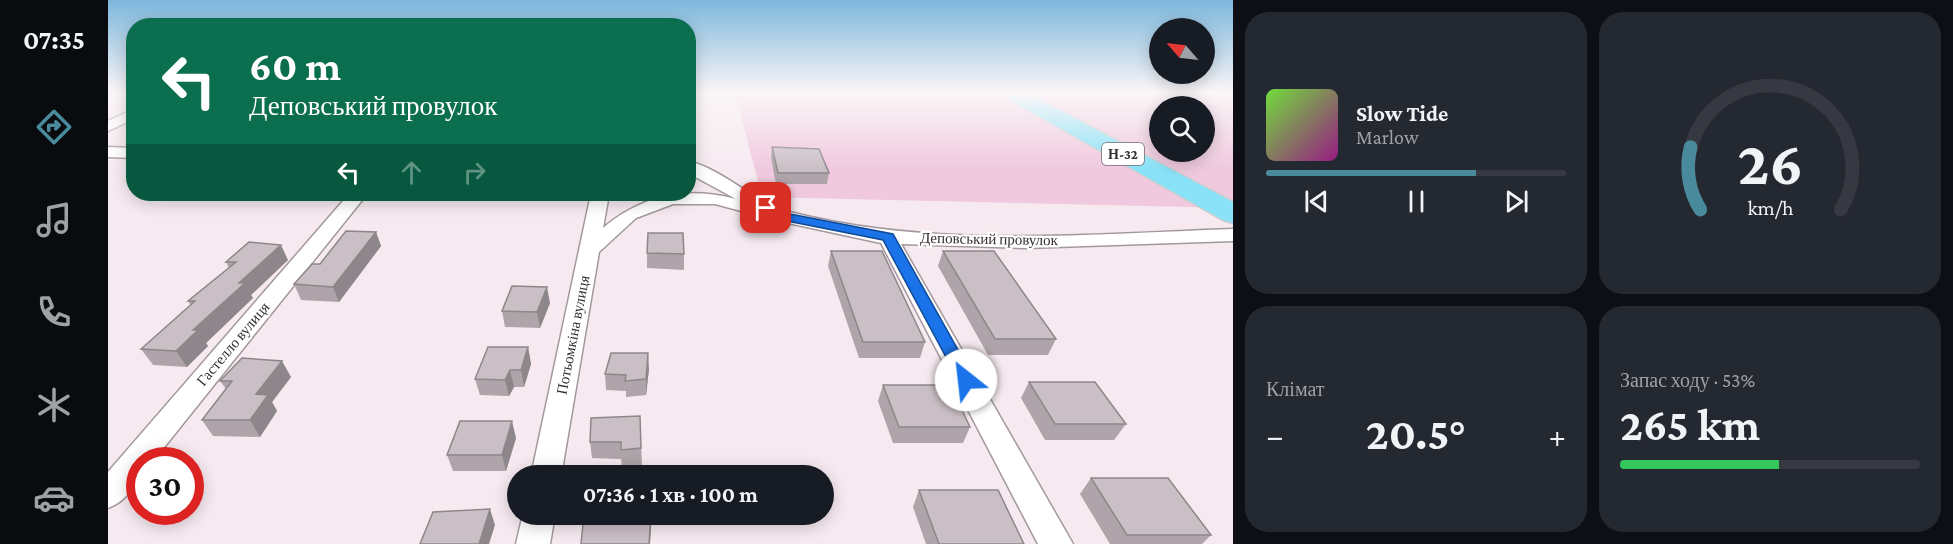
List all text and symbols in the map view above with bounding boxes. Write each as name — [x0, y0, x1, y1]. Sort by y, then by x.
north arrow — [1149, 18, 1215, 84]
map controls — [1149, 18, 1215, 162]
text: 07:35 — [23, 25, 85, 55]
icon: left — [150, 42, 228, 120]
text: 60 m — [249, 42, 341, 89]
text: Деповський провулок — [249, 91, 497, 121]
button: search — [1149, 96, 1215, 162]
text: Slow Tide — [1356, 101, 1448, 126]
icon: directions — [33, 106, 75, 148]
text: Marlow — [1356, 126, 1419, 148]
text: 26 — [1737, 128, 1803, 197]
road number: Н-32 — [1102, 143, 1144, 165]
icon: left — [332, 156, 365, 189]
icon: ahead — [395, 156, 428, 189]
icon: right — [458, 156, 491, 189]
pin — [740, 182, 791, 233]
icon: previous — [1300, 185, 1333, 218]
icon: pause — [1400, 185, 1433, 218]
icon: next — [1500, 185, 1533, 218]
icon: arrive — [749, 191, 782, 224]
text: km/h — [1747, 197, 1794, 221]
icon: music — [33, 199, 75, 241]
street label: Деповський провулок — [920, 230, 1059, 248]
street label: Потьомкіна вулиця — [554, 274, 592, 396]
icon: phone — [33, 291, 75, 333]
street label: Гастелло вулиця — [193, 299, 273, 389]
position arrow — [934, 348, 998, 412]
text: Запас ходу · 53% — [1620, 369, 1755, 391]
text: Клімат — [1266, 378, 1325, 400]
icon: climate — [33, 384, 75, 426]
text: 265 km — [1620, 400, 1760, 450]
text: 20.5° — [1366, 409, 1466, 459]
text: − — [1266, 417, 1283, 454]
text: + — [1549, 417, 1566, 454]
speed limit sign: 30 — [126, 447, 204, 525]
icon: car — [33, 477, 75, 519]
text: 07:36 · 1 хв · 100 m — [583, 482, 758, 507]

